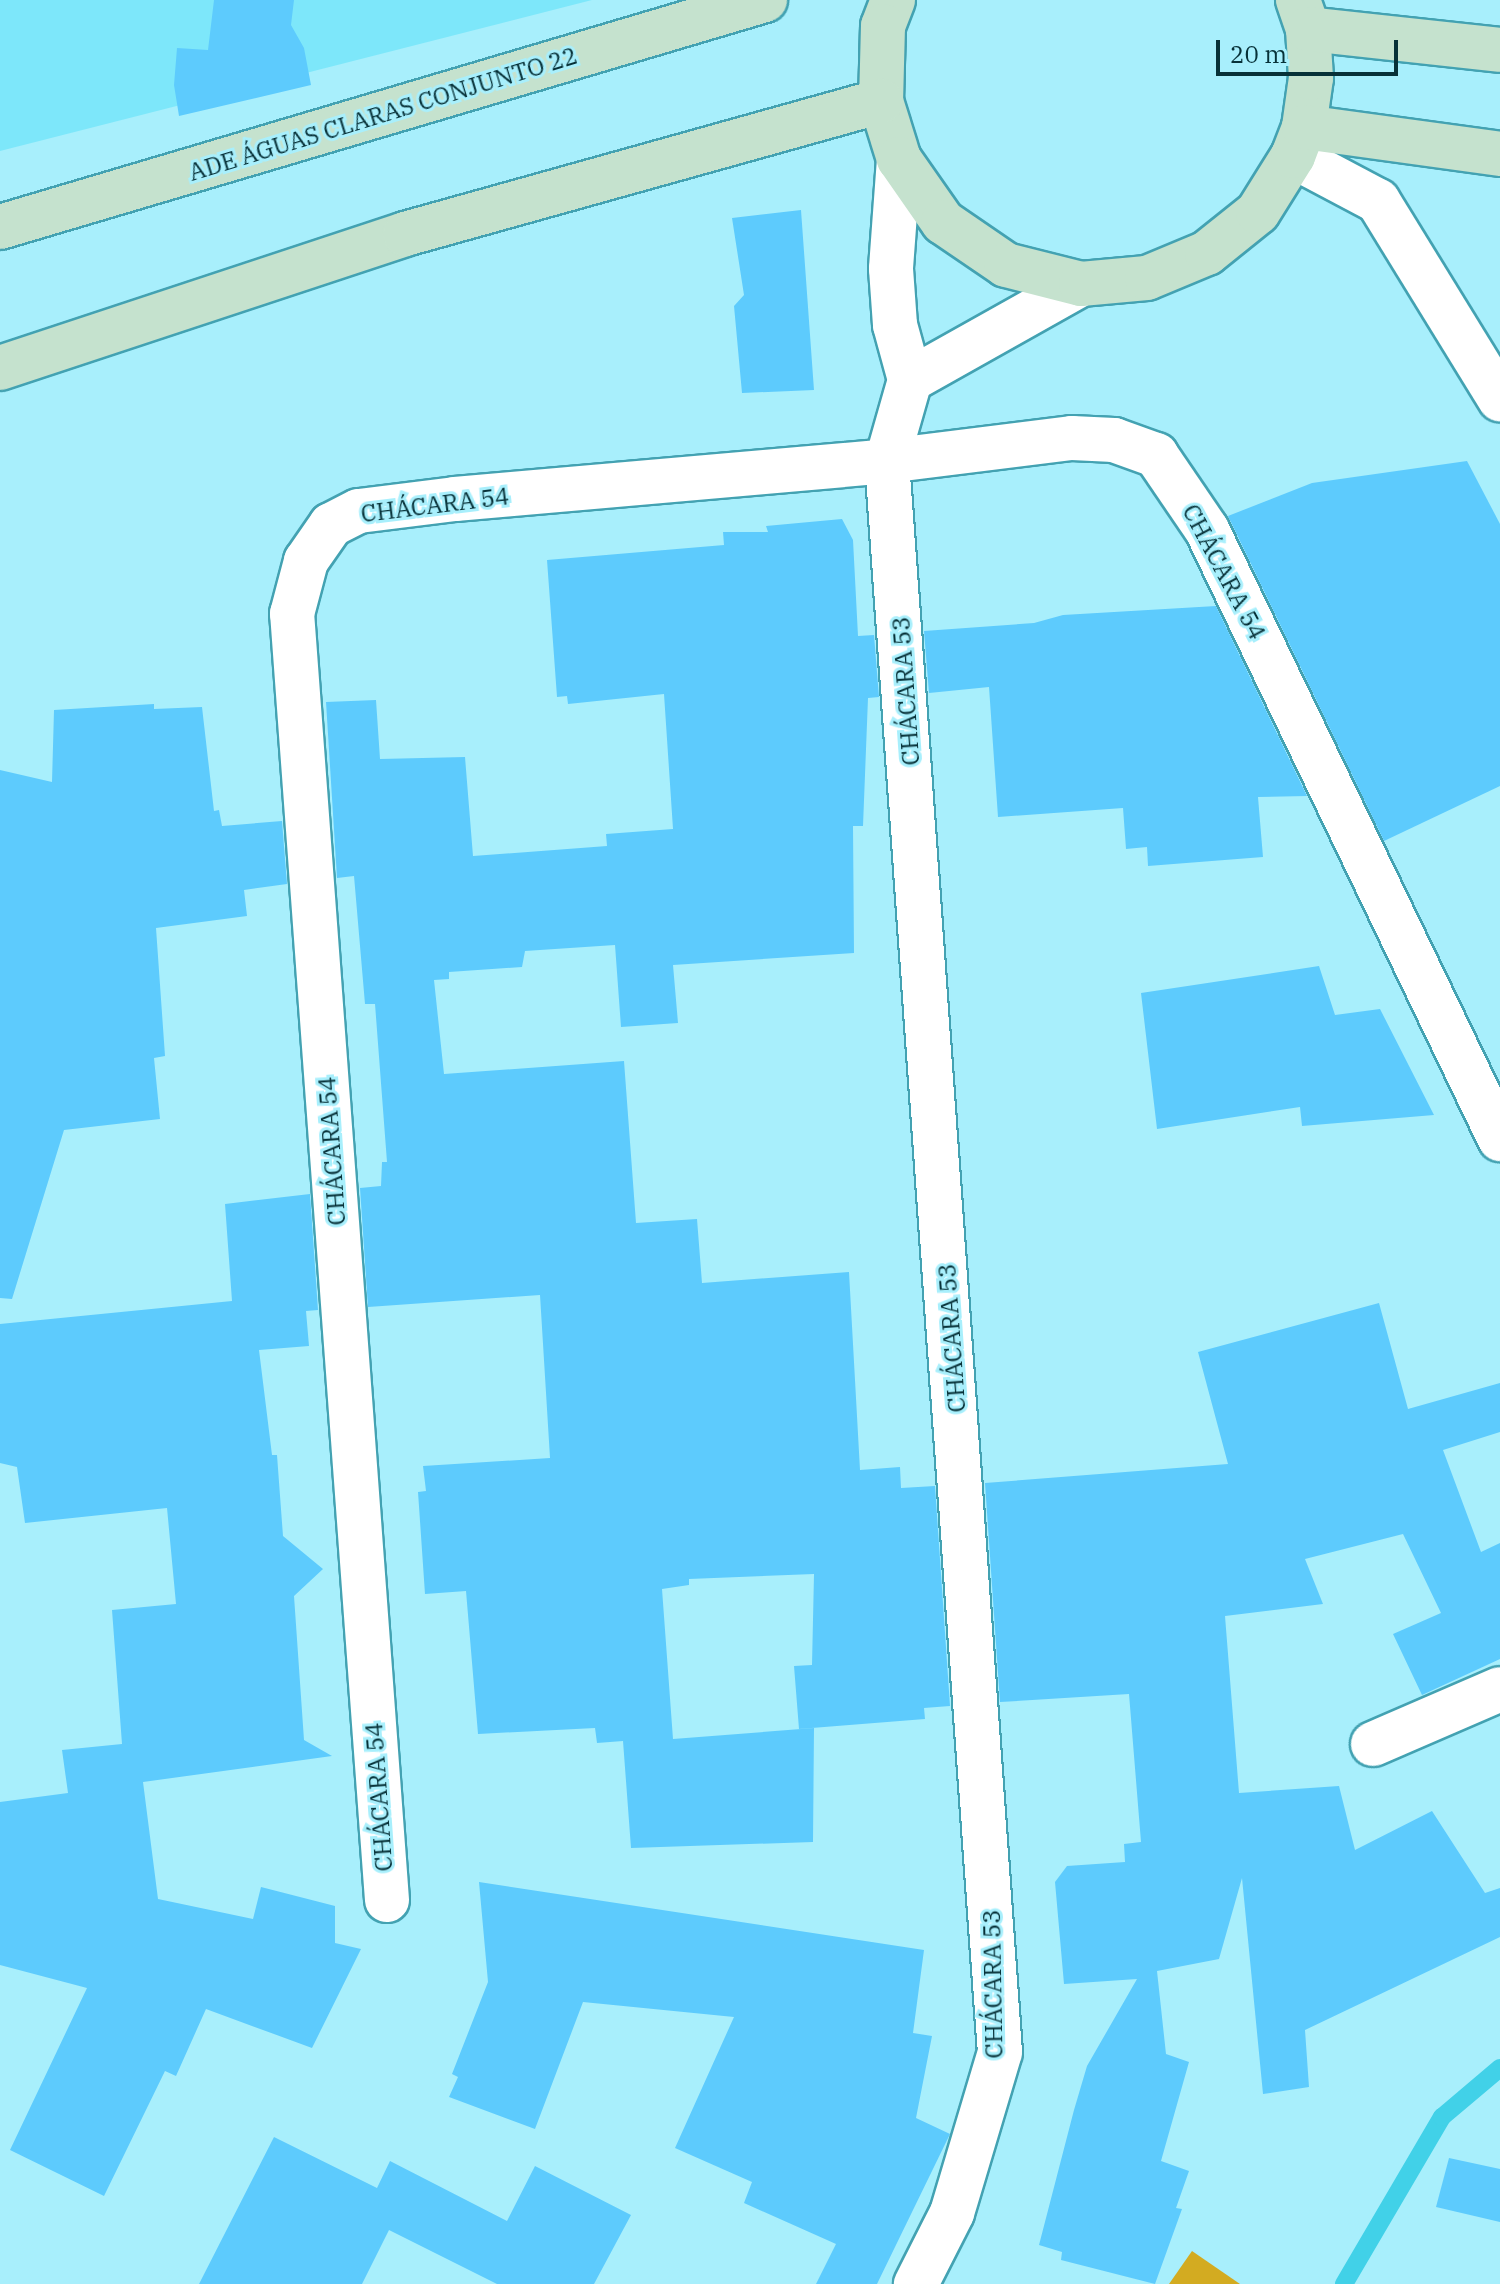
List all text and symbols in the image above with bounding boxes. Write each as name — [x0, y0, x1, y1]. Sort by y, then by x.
scale bar — [1220, 24, 1402, 74]
text: 20 m — [1230, 38, 1287, 70]
street label: ADE ÁGUAS CLARAS CONJUNTO 22 — [185, 41, 581, 187]
street label: CHÁCARA 54 — [359, 482, 511, 528]
street label: CHÁCARA 54 — [1176, 499, 1272, 645]
street label: CHÁCARA 53 — [886, 616, 926, 766]
street label: CHÁCARA 54 — [312, 1076, 352, 1226]
street label: CHÁCARA 53 — [932, 1263, 972, 1413]
street label: CHÁCARA 54 — [359, 1722, 399, 1872]
street label: CHÁCARA 53 — [977, 1909, 1009, 2059]

